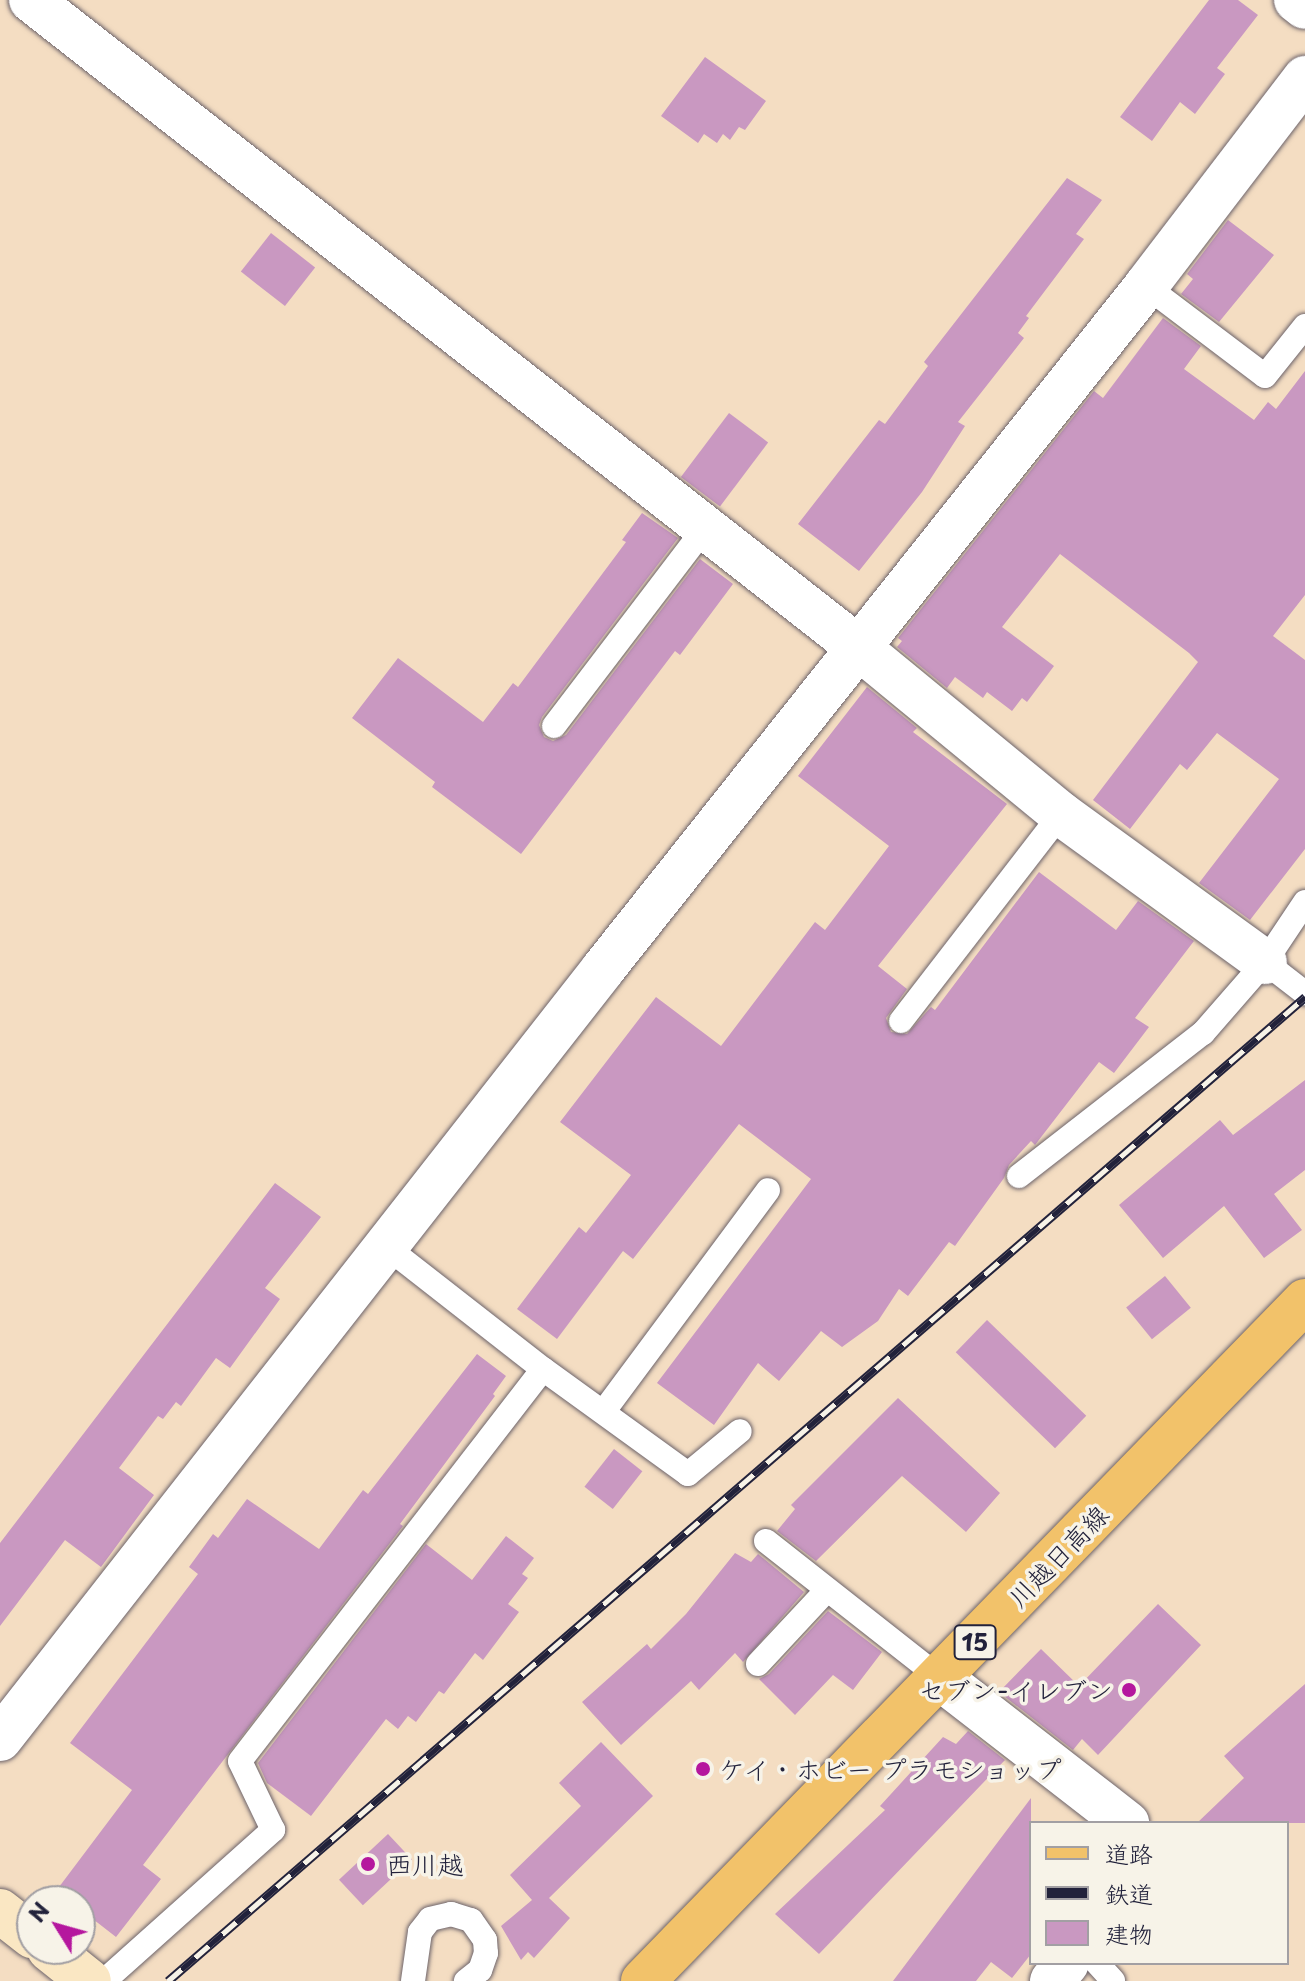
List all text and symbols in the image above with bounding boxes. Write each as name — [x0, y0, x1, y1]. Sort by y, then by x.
street label: 川越日高線 — [1002, 1498, 1114, 1614]
road number: 15 — [953, 1622, 997, 1662]
place label: セブン-イレブン — [918, 1674, 1113, 1706]
marker: セブン-イレブン — [1120, 1681, 1138, 1699]
place label: ケイ・ホビー プラモショップ — [719, 1753, 1064, 1785]
marker: ケイ・ホビー プラモショップ — [694, 1760, 712, 1778]
legend — [1029, 1821, 1289, 1965]
text: 道路 — [1105, 1835, 1153, 1871]
place label: 西川越 — [386, 1848, 464, 1880]
marker: 西川越 — [357, 1853, 379, 1875]
text: 鉄道 — [1105, 1875, 1153, 1911]
north arrow — [16, 1885, 96, 1965]
text: N — [20, 1895, 56, 1928]
text: 建物 — [1105, 1915, 1153, 1951]

